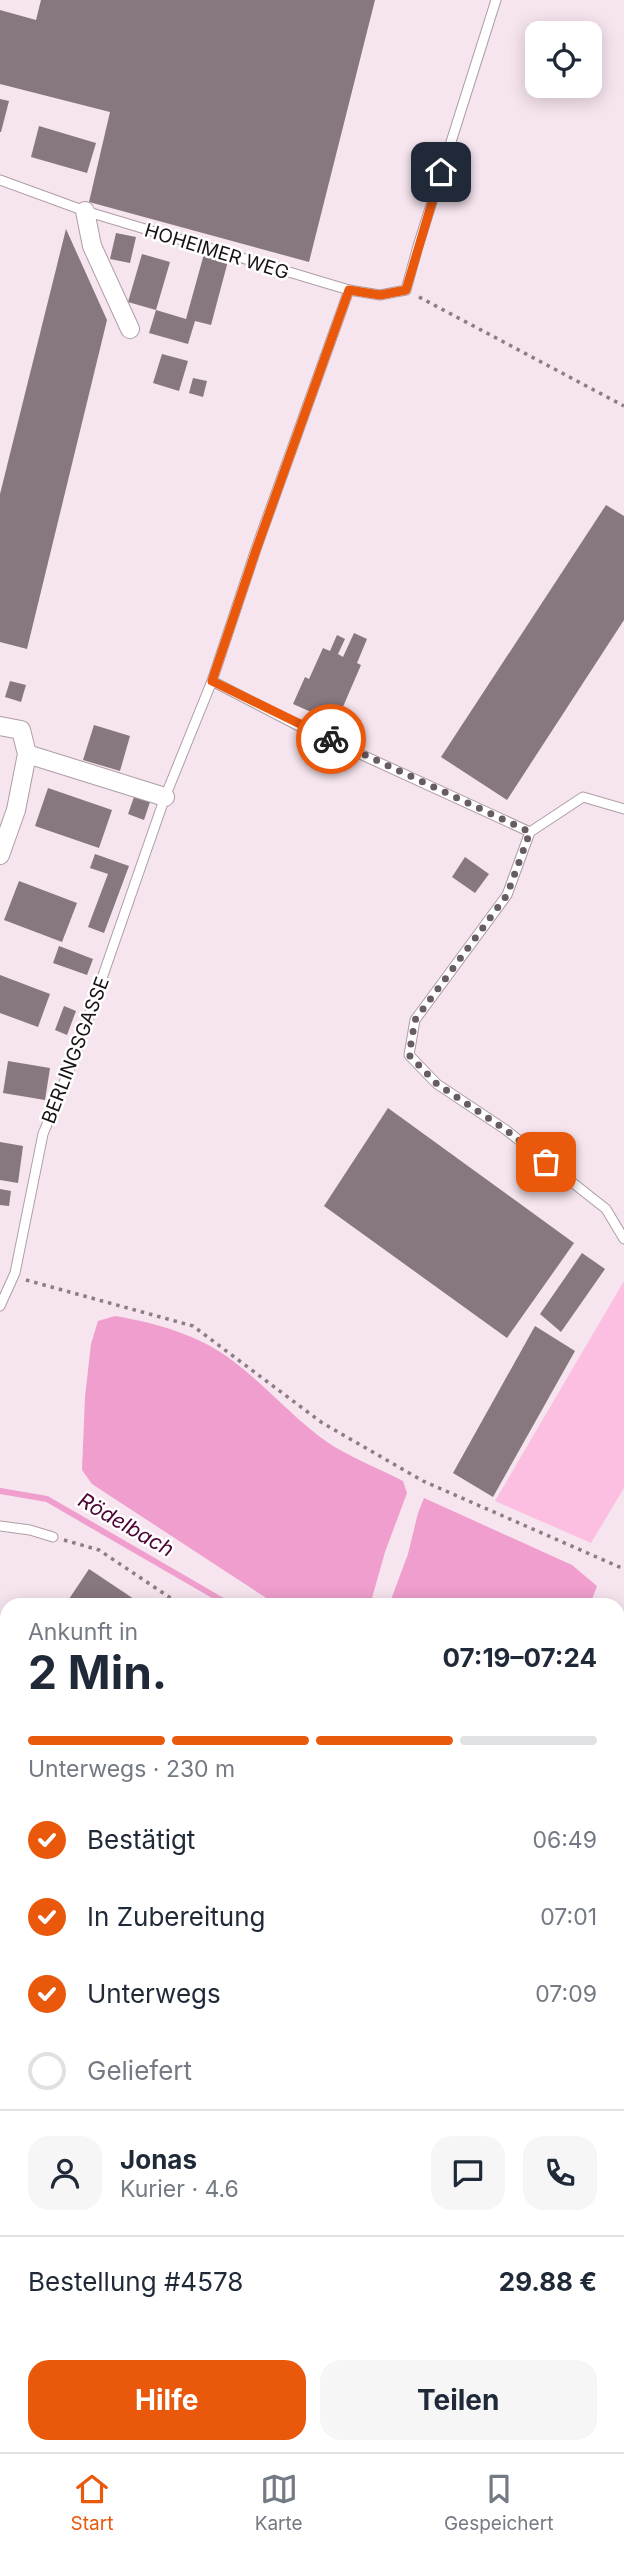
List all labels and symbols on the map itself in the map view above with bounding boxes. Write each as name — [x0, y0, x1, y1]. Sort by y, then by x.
pin — [411, 142, 471, 202]
street label: HOHEIMER WEG — [142, 219, 292, 284]
courier — [296, 704, 366, 774]
street label: BERLINGSGASSE — [37, 974, 114, 1127]
pin — [516, 1132, 576, 1192]
water label: Rödelbach — [74, 1487, 178, 1562]

